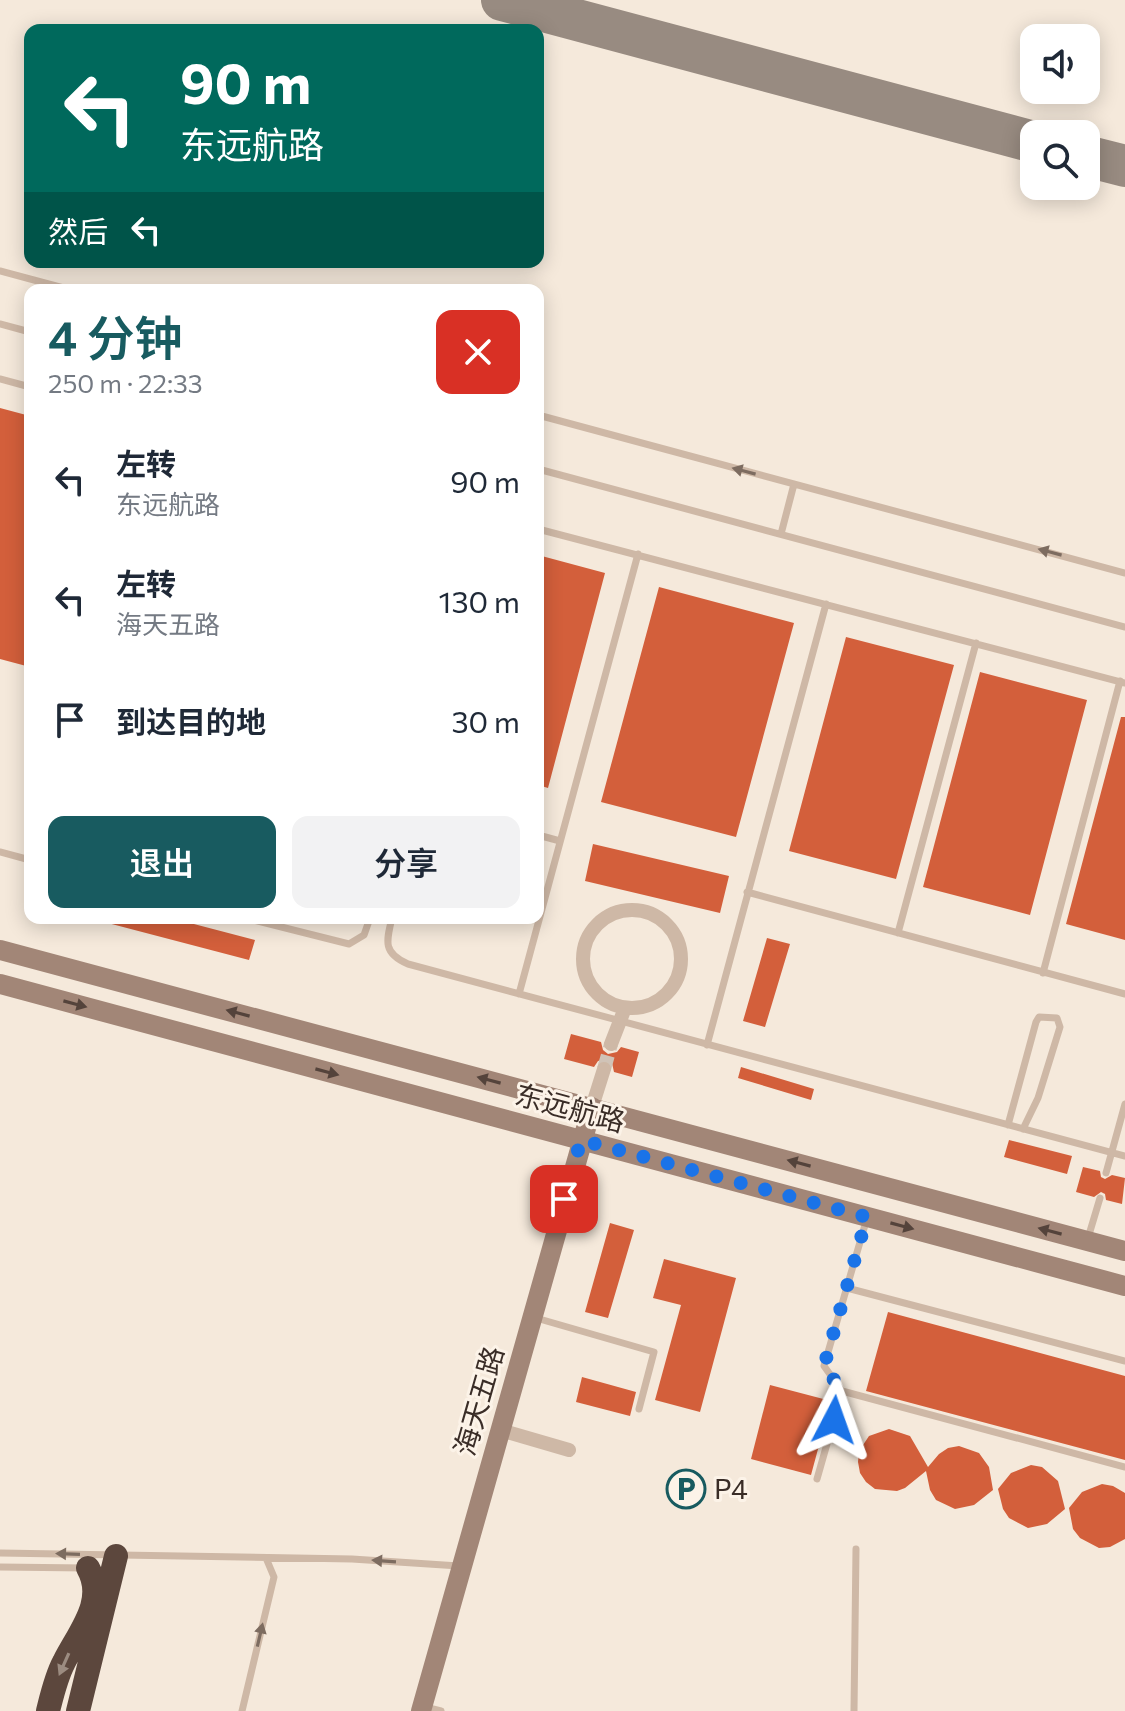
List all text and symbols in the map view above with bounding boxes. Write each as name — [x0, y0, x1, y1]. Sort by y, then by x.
map controls — [1020, 24, 1100, 200]
button: sound — [1020, 24, 1100, 104]
text: 90 m — [180, 47, 311, 116]
icon: left — [48, 56, 152, 160]
button: search — [1020, 120, 1100, 200]
text: 东远航路 — [180, 121, 324, 165]
icon: left — [124, 208, 168, 252]
text: 然后 — [48, 212, 108, 249]
text: 4 分钟 — [48, 307, 182, 366]
button: close — [436, 310, 520, 394]
text: 250 m · 22:33 — [48, 367, 203, 398]
text: 左转 — [116, 444, 176, 481]
icon: left — [48, 458, 92, 502]
text: 90 m — [450, 462, 520, 499]
one-way arrow — [732, 464, 757, 476]
text: 东远航路 — [116, 488, 220, 519]
one-way arrow — [1037, 546, 1062, 558]
text: 左转 — [116, 564, 176, 601]
icon: left — [48, 578, 92, 622]
text: 130 m — [439, 582, 520, 619]
text: 海天五路 — [116, 608, 220, 639]
icon: arrive — [48, 698, 92, 742]
text: 到达目的地 — [116, 702, 266, 739]
text: 30 m — [451, 702, 520, 739]
button: 退出 — [48, 816, 276, 908]
button: 分享 — [292, 816, 520, 908]
one-way arrow — [63, 999, 88, 1011]
one-way arrow — [225, 1007, 250, 1019]
one-way arrow — [314, 1066, 339, 1078]
one-way arrow — [477, 1073, 502, 1085]
street label: 东远航路 — [512, 1076, 629, 1138]
one-way arrow — [786, 1156, 810, 1169]
pin — [530, 1165, 598, 1233]
icon: arrive — [542, 1177, 586, 1221]
one-way arrow — [891, 1220, 915, 1233]
one-way arrow — [1037, 1224, 1061, 1237]
street label: 海天五路 — [446, 1342, 510, 1459]
position arrow — [792, 1378, 876, 1462]
parking icon: P4 — [665, 1468, 707, 1510]
place label: P4 — [714, 1471, 748, 1505]
one-way arrow — [55, 1548, 80, 1561]
one-way arrow — [371, 1554, 396, 1567]
one-way arrow — [254, 1622, 267, 1647]
one-way arrow — [57, 1652, 71, 1676]

